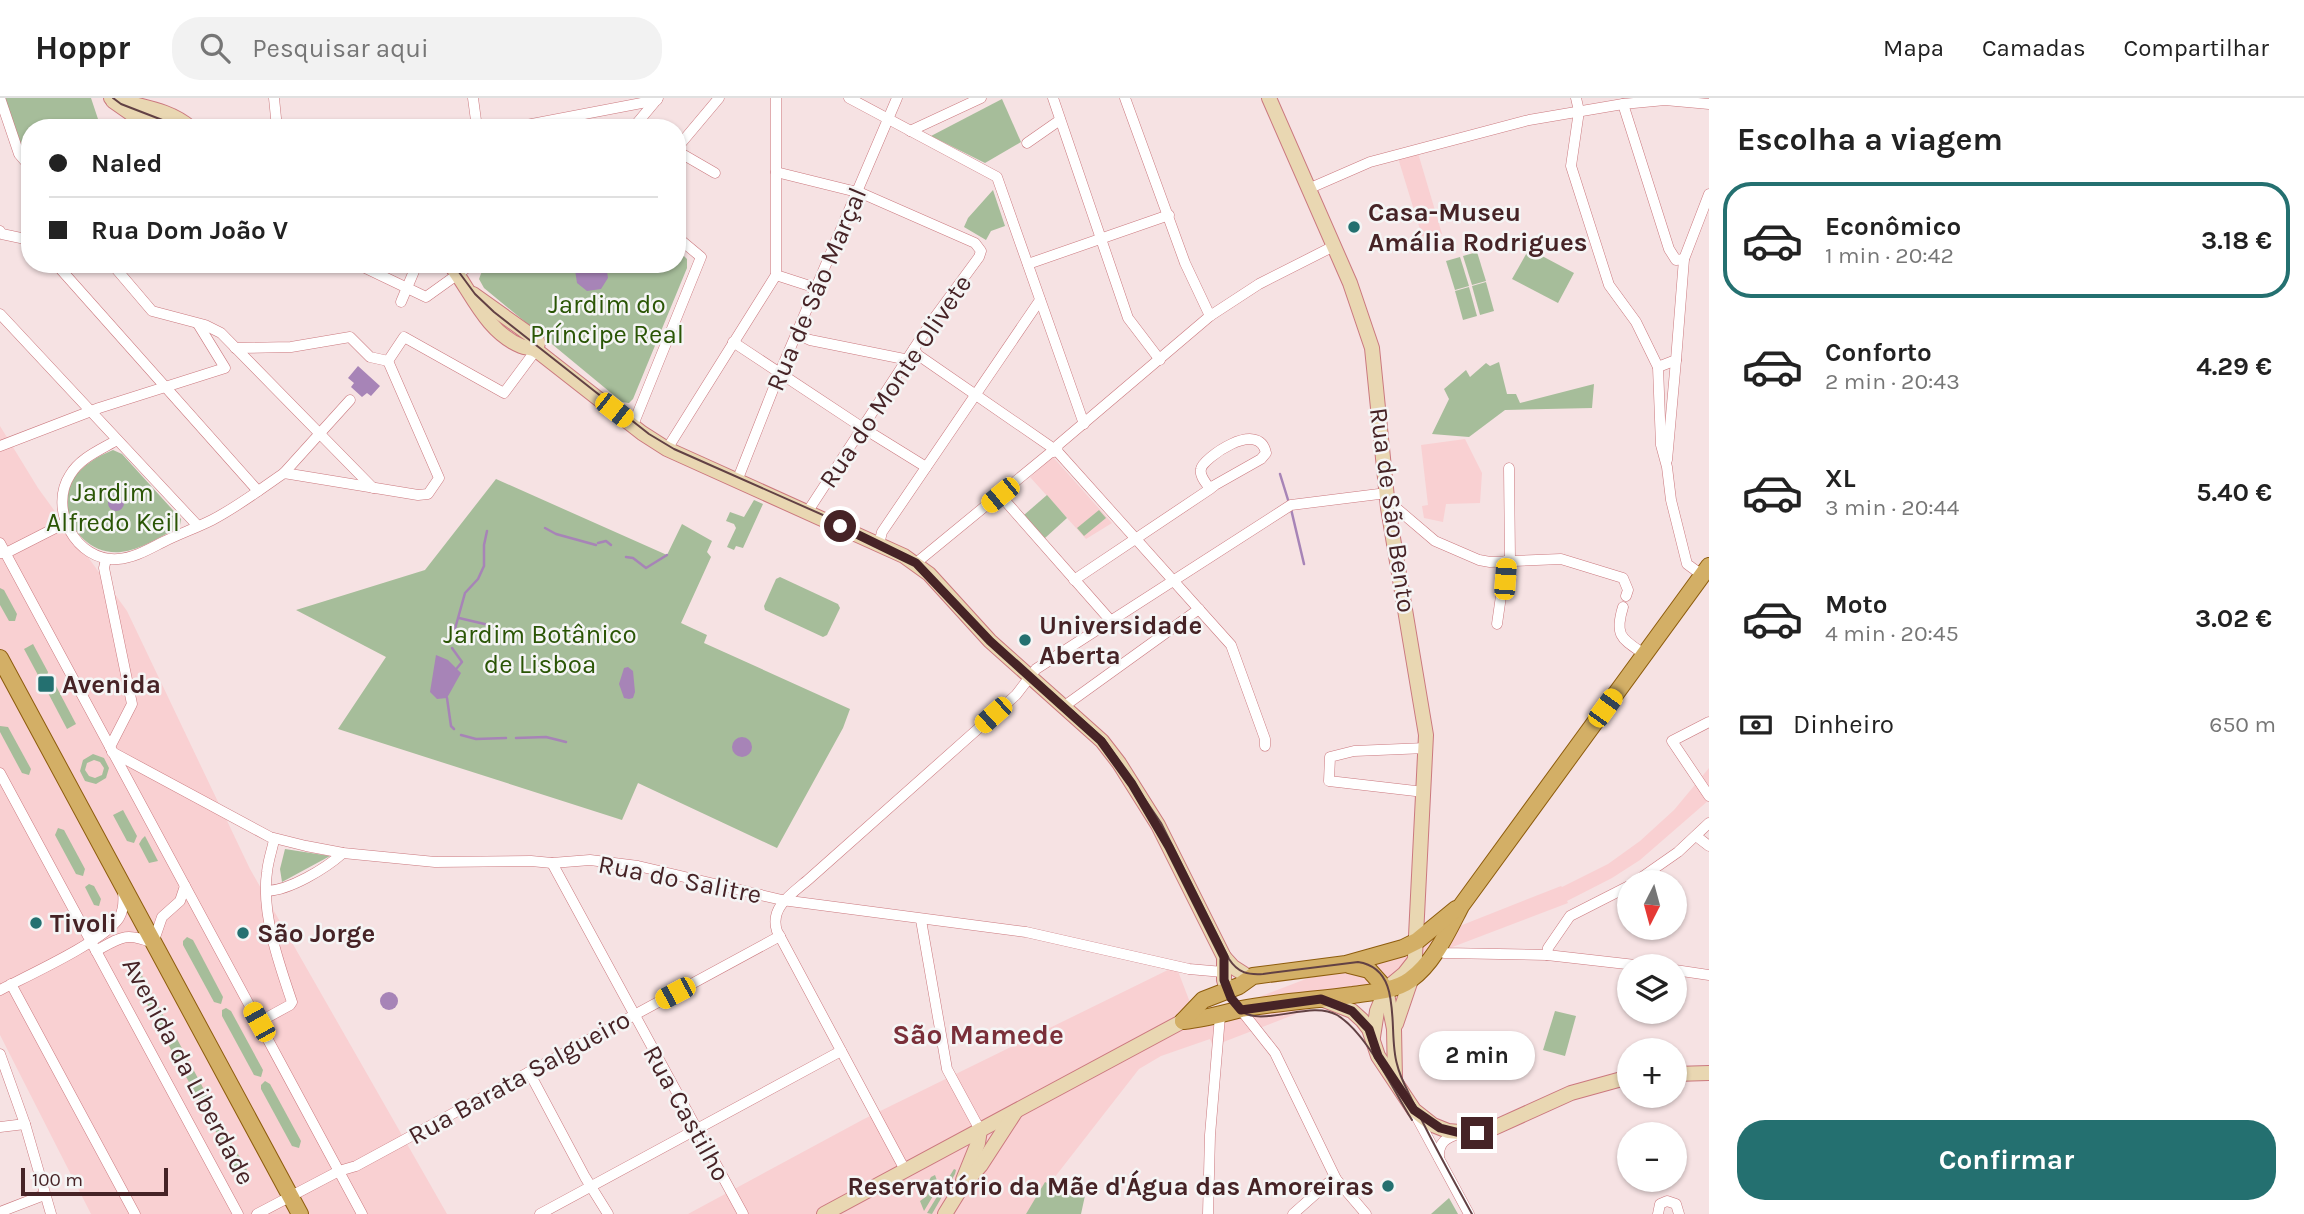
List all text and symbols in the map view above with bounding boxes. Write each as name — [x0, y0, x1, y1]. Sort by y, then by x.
search box — [172, 17, 662, 80]
text: Hoppr — [35, 29, 130, 67]
icon: search — [196, 29, 234, 67]
text: Pesquisar aqui — [252, 33, 429, 64]
text: Mapa — [1883, 34, 1944, 62]
text: Camadas — [1982, 34, 2086, 62]
text: Compartilhar — [2124, 34, 2269, 62]
text: Escolha a viagem — [1737, 121, 2003, 158]
text: Naled — [91, 148, 163, 179]
street label: Rua de São Marçal — [760, 183, 873, 396]
place label: Casa-Museu Amália Rodrigues — [1368, 197, 1587, 258]
icon: car — [1741, 209, 1804, 272]
text: Econômico — [1825, 211, 1961, 242]
text: Rua Dom João V — [91, 215, 288, 246]
marker: Casa-Museu Amália Rodrigues — [1346, 219, 1362, 235]
text: 3.18 € — [2201, 225, 2272, 256]
text: 1 min · 20:42 — [1825, 242, 1954, 269]
street label: Rua do Monte Olivete — [813, 269, 978, 494]
park label: Jardim do Príncipe Real — [530, 289, 684, 350]
icon: car — [1741, 335, 1804, 398]
text: Conforto — [1825, 337, 1932, 368]
text: 4.29 € — [2196, 351, 2272, 382]
text: 2 min · 20:43 — [1825, 368, 1960, 395]
car — [591, 389, 638, 431]
street label: Rua de São Bento — [1363, 406, 1422, 615]
icon: car — [1741, 461, 1804, 524]
text: XL — [1825, 463, 1856, 494]
car — [978, 474, 1023, 516]
park label: Jardim Alfredo Keil — [46, 477, 180, 538]
text: 5.40 € — [2196, 477, 2272, 508]
text: 3 min · 20:44 — [1825, 494, 1959, 521]
route start — [824, 510, 856, 542]
car — [1494, 557, 1517, 601]
icon: car — [1741, 587, 1804, 650]
text: Moto — [1825, 589, 1887, 620]
text: 3.02 € — [2195, 603, 2272, 634]
place label: Universidade Aberta — [1039, 610, 1202, 671]
park label: Jardim Botânico de Lisboa — [443, 619, 637, 680]
text: 4 min · 20:45 — [1825, 620, 1959, 647]
marker: Universidade Aberta — [1017, 632, 1033, 648]
place label: Avenida — [62, 669, 161, 700]
marker: Avenida — [36, 674, 56, 694]
car — [1585, 685, 1626, 731]
car — [971, 693, 1016, 737]
icon: cash — [1737, 706, 1775, 744]
text: Dinheiro — [1793, 709, 1894, 740]
text: 650 m — [2209, 711, 2276, 738]
street label: Rua do Salitre — [596, 848, 764, 910]
north arrow — [1617, 870, 1687, 940]
map controls — [1617, 870, 1687, 1192]
place label: Tivoli — [50, 908, 117, 939]
marker: Tivoli — [28, 915, 44, 931]
place label: São Jorge — [257, 918, 375, 949]
marker: São Jorge — [235, 925, 251, 941]
street label: Avenida da Liberdade — [116, 952, 262, 1190]
button: layers — [1617, 954, 1687, 1024]
car — [652, 974, 699, 1012]
car — [240, 999, 279, 1045]
street label: Rua Barata Salgueiro — [403, 1004, 636, 1151]
district label: São Mamede — [892, 1018, 1064, 1051]
callout: 2 min — [1419, 1032, 1535, 1080]
button: + — [1617, 1038, 1687, 1108]
street label: Rua Castilho — [636, 1040, 737, 1187]
text: 2 min — [1445, 1042, 1509, 1069]
route end — [1461, 1117, 1493, 1149]
button: Confirmar — [1737, 1120, 2276, 1200]
button: − — [1617, 1122, 1687, 1192]
scale bar — [21, 1165, 168, 1197]
text: 100 m — [32, 1169, 83, 1191]
place label: Reservatório da Mãe d'Água das Amoreiras — [847, 1170, 1374, 1202]
marker: Reservatório da Mãe d'Água das Amoreiras — [1380, 1178, 1396, 1194]

